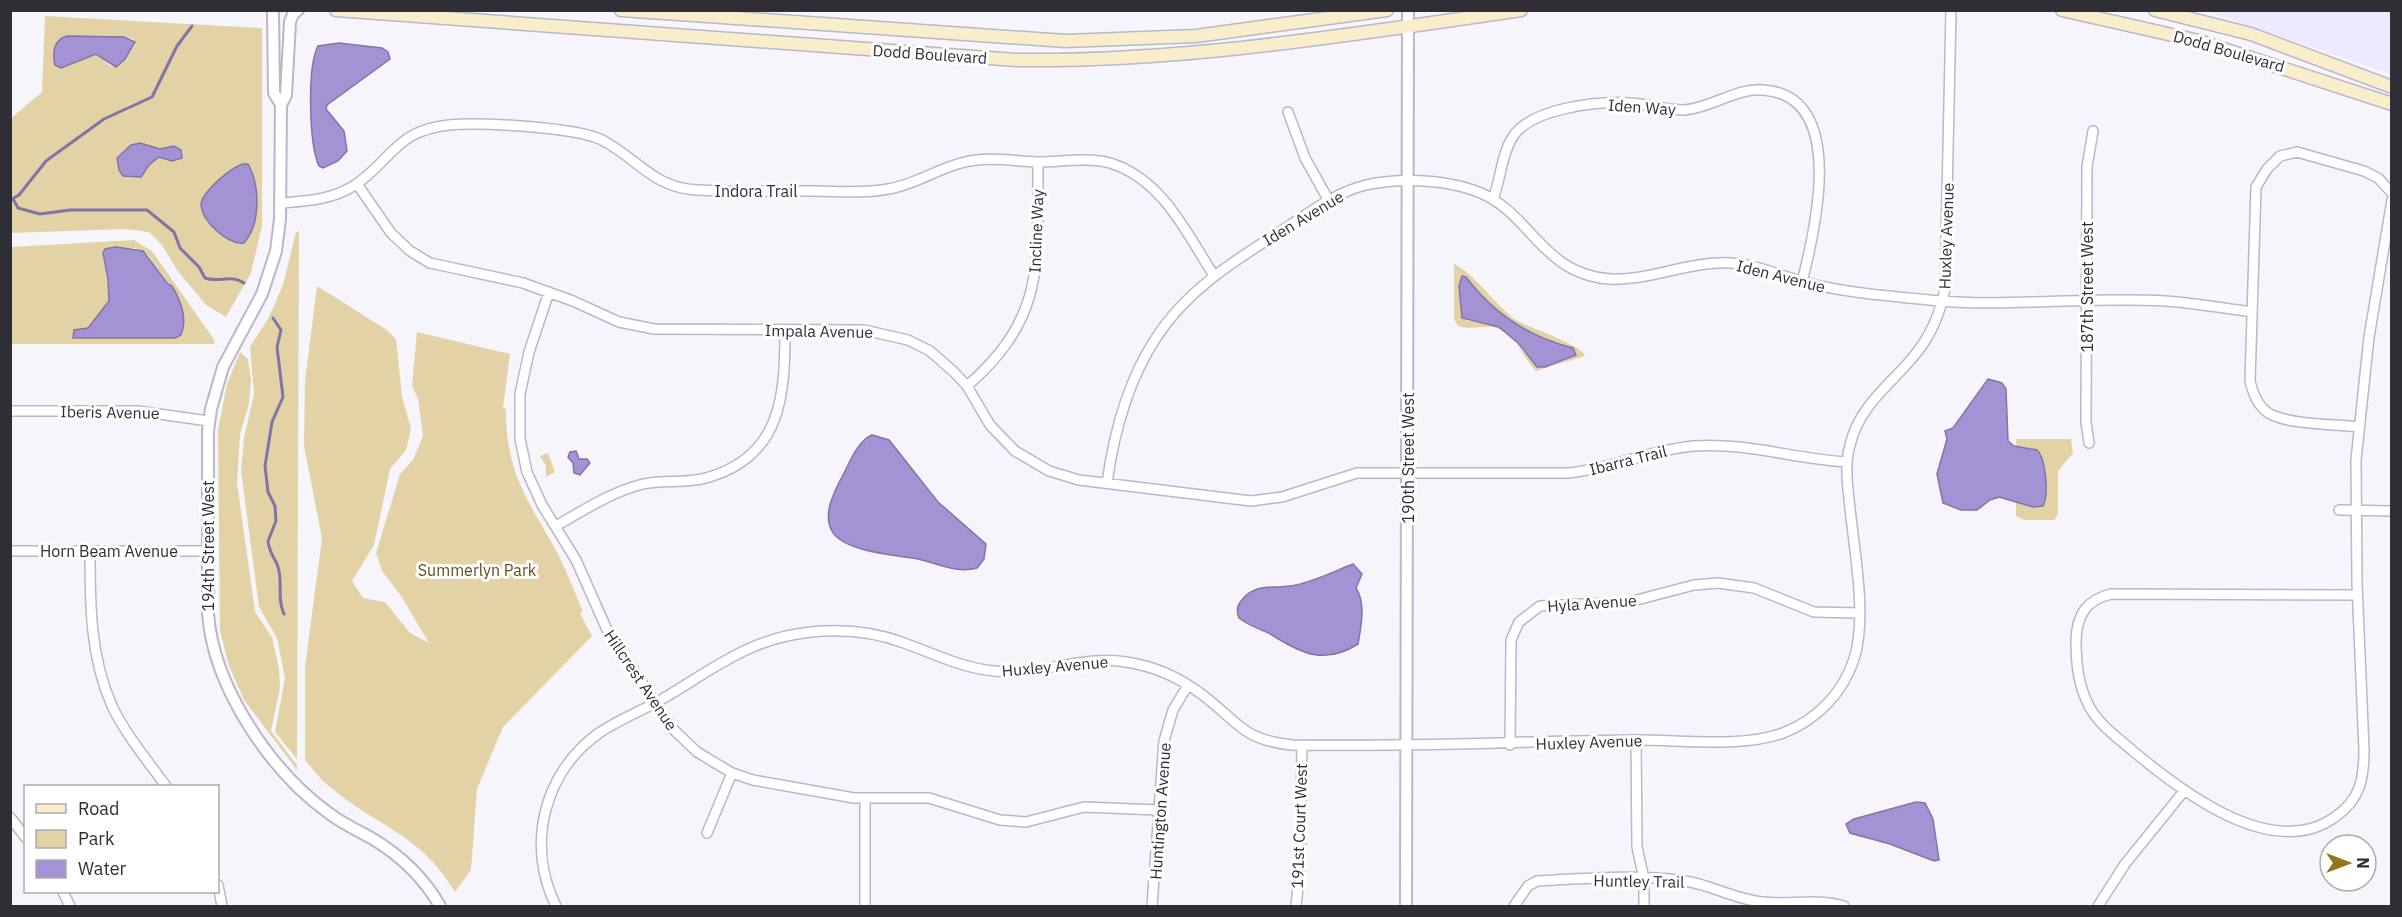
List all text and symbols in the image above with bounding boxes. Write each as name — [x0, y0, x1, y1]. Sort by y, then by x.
street label: Dodd Boulevard — [2171, 26, 2287, 76]
street label: Dodd Boulevard — [872, 40, 988, 68]
street label: Iden Way — [1607, 95, 1677, 119]
street label: Indora Trail — [715, 181, 798, 201]
street label: Huxley Avenue — [1934, 182, 1958, 290]
street label: Iden Avenue — [1259, 186, 1347, 250]
street label: Incline Way — [1025, 189, 1047, 273]
street label: 187th Street West — [2077, 221, 2097, 353]
street label: Iden Avenue — [1735, 255, 1828, 297]
street label: Impala Avenue — [765, 320, 874, 342]
street label: 190th Street West — [1398, 392, 1418, 524]
street label: Iberis Avenue — [60, 401, 160, 423]
street label: Ibarra Trail — [1587, 441, 1669, 479]
street label: 194th Street West — [198, 480, 218, 612]
street label: Horn Beam Avenue — [40, 541, 178, 561]
park label: Summerlyn Park — [418, 560, 537, 580]
street label: Hyla Avenue — [1547, 590, 1637, 616]
street label: Hillcrest Avenue — [600, 626, 682, 734]
street label: Huxley Avenue — [1001, 651, 1109, 681]
street label: Huxley Avenue — [1535, 730, 1643, 754]
street label: Huntington Avenue — [1145, 742, 1175, 880]
street label: 191st Court West — [1287, 763, 1311, 889]
legend — [24, 785, 219, 893]
text: Road — [78, 797, 119, 820]
text: Park — [78, 827, 115, 850]
north arrow — [2318, 833, 2378, 893]
text: Water — [78, 857, 127, 880]
text: N — [2353, 857, 2373, 869]
street label: Huntley Trail — [1593, 870, 1685, 892]

